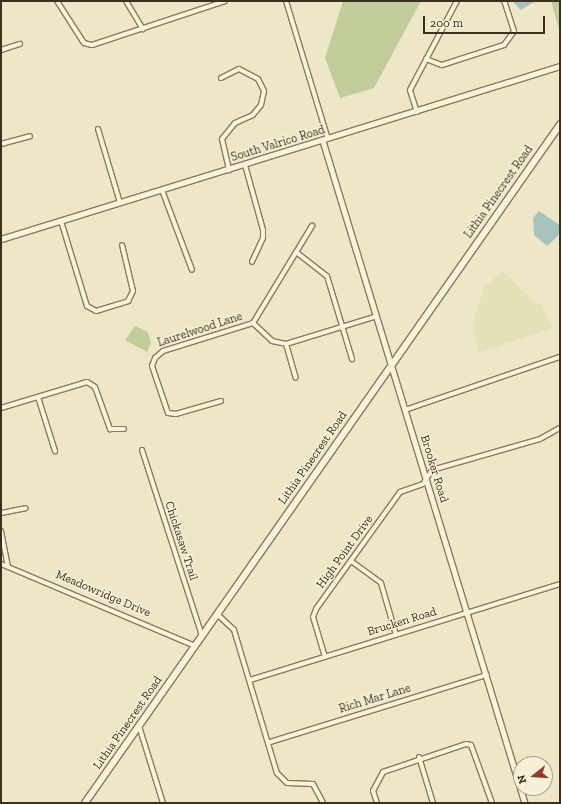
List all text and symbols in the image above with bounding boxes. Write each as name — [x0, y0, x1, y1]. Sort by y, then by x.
scale bar — [425, 8, 547, 34]
text: 200 m — [430, 16, 463, 30]
street label: South Valrico Road — [229, 123, 327, 165]
street label: Lithia Pinecrest Road — [462, 143, 536, 241]
street label: Laurelwood Lane — [156, 310, 244, 350]
street label: Lithia Pinecrest Road — [276, 409, 350, 507]
street label: Brooker Road — [417, 434, 451, 504]
street label: Chickasaw Trail — [161, 499, 201, 583]
street label: High Point Drive — [314, 513, 376, 591]
street label: Meadowridge Drive — [53, 567, 153, 621]
street label: Brucken Road — [366, 605, 438, 639]
street label: Lithia Pinecrest Road — [91, 674, 165, 772]
street label: Rich Mar Lane — [337, 681, 413, 717]
north arrow — [513, 756, 553, 796]
text: N — [515, 773, 529, 785]

